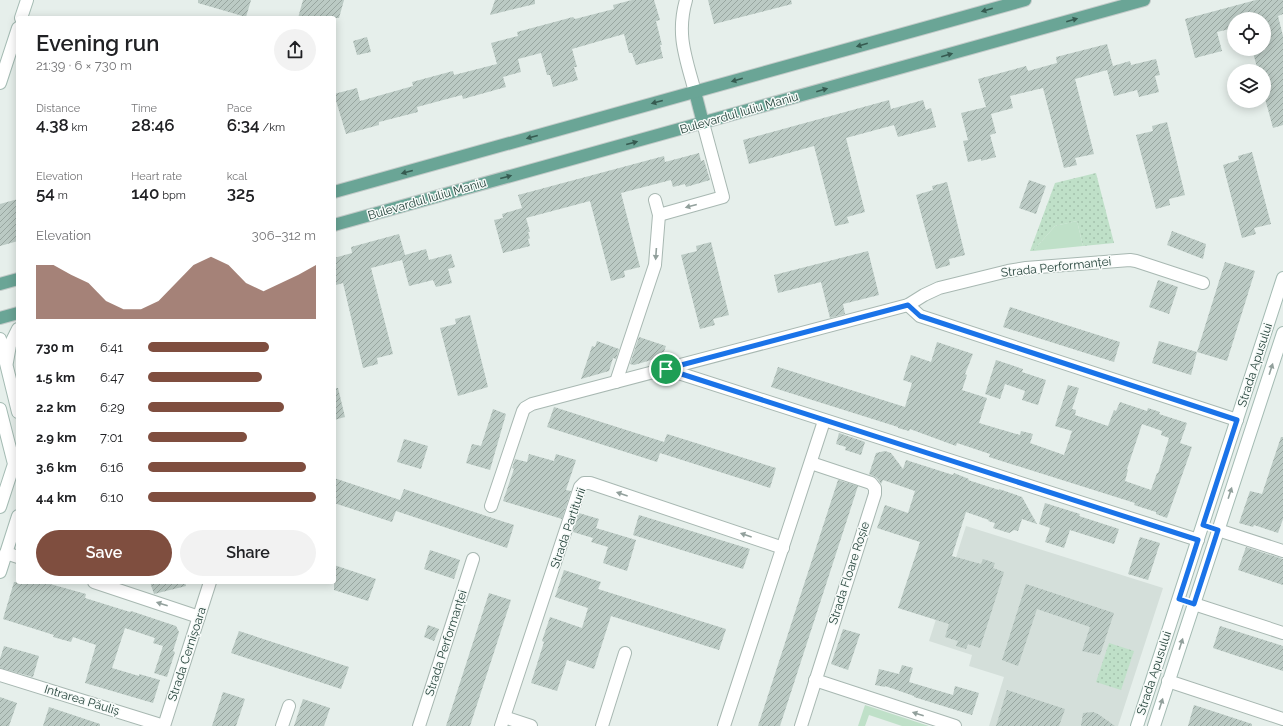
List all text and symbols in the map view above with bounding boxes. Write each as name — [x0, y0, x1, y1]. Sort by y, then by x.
one-way arrow — [981, 8, 993, 14]
map controls — [1227, 12, 1271, 108]
button: locate — [1227, 12, 1271, 56]
one-way arrow — [1066, 17, 1078, 23]
button: share — [274, 29, 316, 71]
text: Evening run — [36, 30, 159, 56]
one-way arrow — [855, 43, 868, 49]
one-way arrow — [941, 52, 953, 58]
text: 21:39 · 6 × 730 m — [36, 58, 132, 73]
button: layers — [1227, 64, 1271, 108]
one-way arrow — [730, 77, 742, 83]
one-way arrow — [816, 87, 828, 93]
street label: Bulevardul Iuliu Maniu — [678, 89, 800, 137]
one-way arrow — [651, 99, 663, 105]
text: Distance — [36, 102, 80, 115]
text: Time — [131, 102, 157, 115]
text: Pace — [227, 102, 252, 115]
text: 4.38 — [36, 115, 69, 135]
text: 28:46 — [131, 115, 175, 135]
text: 6:34 — [227, 115, 260, 135]
text: km — [69, 121, 88, 134]
text: /km — [260, 121, 285, 134]
one-way arrow — [526, 134, 538, 140]
one-way arrow — [626, 140, 638, 146]
one-way arrow — [400, 169, 413, 175]
text: Elevation — [36, 170, 83, 183]
text: Heart rate — [131, 170, 182, 183]
text: kcal — [227, 170, 247, 183]
one-way arrow — [501, 174, 513, 180]
street label: Bulevardul Iuliu Maniu — [366, 175, 488, 223]
text: 54 — [36, 183, 55, 203]
text: 140 — [131, 183, 159, 203]
text: 325 — [227, 183, 255, 203]
text: m — [55, 189, 68, 202]
text: bpm — [159, 189, 186, 202]
one-way arrow — [685, 203, 697, 209]
text: Elevation — [36, 228, 91, 243]
text: 306–312 m — [252, 228, 316, 243]
one-way arrow — [652, 248, 659, 260]
street label: Strada Performanței — [1000, 254, 1112, 280]
street label: Strada Apusului — [1235, 321, 1275, 409]
text: 730 m — [36, 340, 74, 355]
text: 6:41 — [100, 340, 123, 355]
pin — [649, 352, 683, 386]
icon: arrive — [655, 358, 677, 380]
one-way arrow — [1268, 363, 1274, 375]
text: 1.5 km — [36, 370, 75, 385]
text: 6:47 — [100, 370, 124, 385]
text: 2.2 km — [36, 400, 76, 415]
text: 6:29 — [100, 400, 125, 415]
text: 2.9 km — [36, 430, 76, 445]
text: 7:01 — [100, 430, 123, 445]
text: 3.6 km — [36, 460, 77, 475]
text: 6:16 — [100, 460, 124, 475]
street label: Strada Partiturii — [548, 486, 588, 570]
one-way arrow — [1228, 486, 1234, 498]
text: 4.4 km — [36, 490, 76, 505]
text: 6:10 — [100, 490, 124, 505]
one-way arrow — [616, 491, 628, 497]
street label: Strada Floare Roșie — [826, 520, 872, 626]
button: Save — [36, 530, 172, 576]
button: Share — [180, 530, 316, 576]
one-way arrow — [739, 532, 751, 538]
street label: Strada Performanței — [422, 588, 470, 698]
one-way arrow — [155, 601, 167, 607]
street label: Strada Cernișoara — [165, 605, 209, 703]
street label: Strada Apusului — [1134, 629, 1174, 717]
one-way arrow — [1178, 638, 1184, 650]
street label: Intrarea Păuliș — [43, 682, 122, 718]
one-way arrow — [1158, 697, 1164, 709]
one-way arrow — [911, 711, 923, 717]

